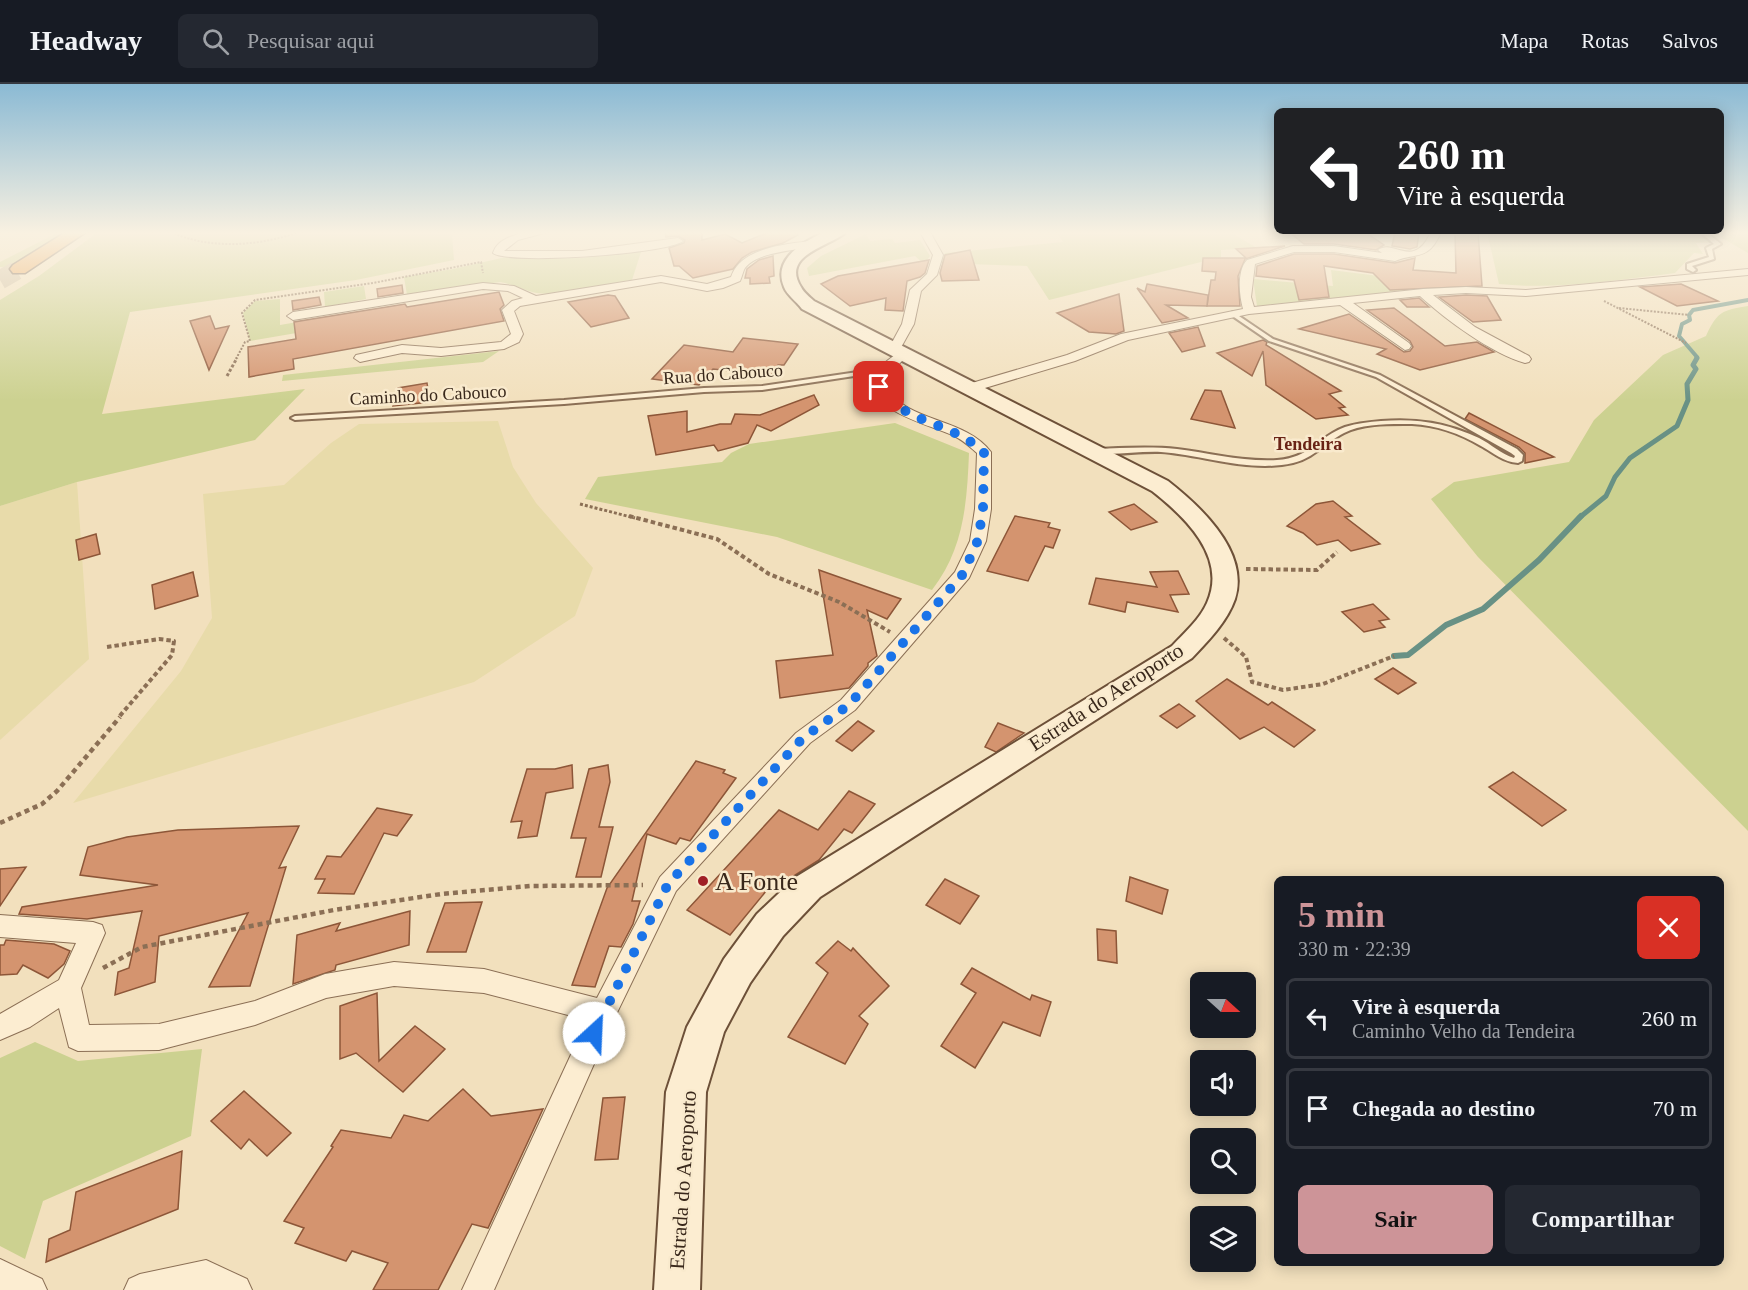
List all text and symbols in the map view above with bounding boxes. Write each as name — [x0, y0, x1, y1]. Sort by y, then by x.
search box — [178, 14, 598, 68]
text: Headway — [30, 25, 142, 56]
icon: search — [199, 25, 232, 58]
text: Pesquisar aqui — [247, 28, 375, 53]
text: Mapa — [1500, 29, 1548, 53]
text: Rotas — [1581, 29, 1629, 53]
text: Salvos — [1662, 29, 1718, 53]
icon: left — [1298, 132, 1376, 210]
text: 260 m — [1397, 132, 1506, 178]
text: Vire à esquerda — [1397, 181, 1565, 211]
street label: Rua do Cabouco — [662, 360, 784, 388]
pin — [853, 361, 904, 412]
icon: arrive — [862, 370, 895, 403]
street label: Caminho do Cabouco — [349, 381, 507, 409]
district label: Tendeira — [1274, 434, 1342, 454]
street label: Estrada do Aeroporto — [1024, 638, 1188, 756]
place label: A Fonte — [715, 867, 798, 896]
marker: A Fonte — [696, 874, 710, 888]
text: 5 min — [1298, 895, 1385, 935]
button: close — [1637, 896, 1700, 959]
text: 330 m · 22:39 — [1298, 938, 1411, 960]
north arrow — [1190, 972, 1256, 1038]
map controls — [1190, 972, 1256, 1272]
text: Vire à esquerda — [1352, 994, 1500, 1019]
position arrow — [562, 1001, 626, 1065]
icon: left — [1301, 1002, 1334, 1035]
text: 260 m — [1641, 1006, 1697, 1031]
text: Caminho Velho da Tendeira — [1352, 1020, 1575, 1042]
button: sound — [1190, 1050, 1256, 1116]
street label: Estrada do Aeroporto — [665, 1090, 701, 1270]
icon: arrive — [1301, 1092, 1334, 1125]
text: Chegada ao destino — [1352, 1096, 1535, 1121]
text: 70 m — [1652, 1096, 1697, 1121]
button: search — [1190, 1128, 1256, 1194]
button: Sair — [1298, 1185, 1493, 1254]
button: Compartilhar — [1505, 1185, 1700, 1254]
button: layers — [1190, 1206, 1256, 1272]

